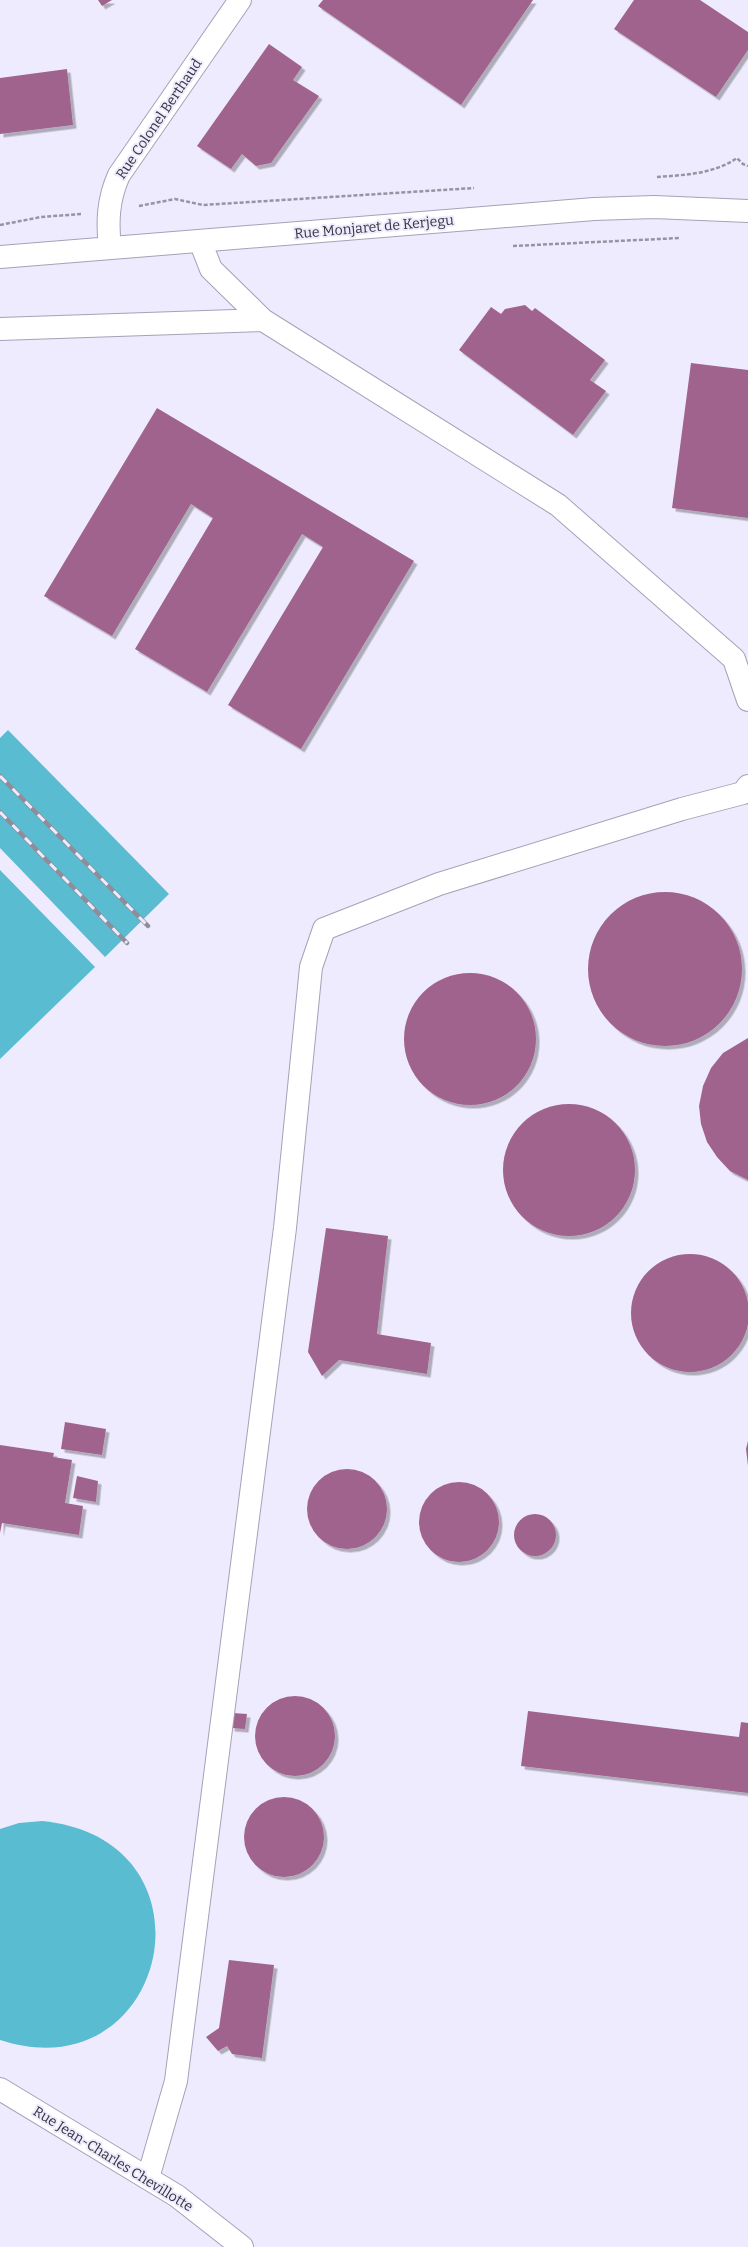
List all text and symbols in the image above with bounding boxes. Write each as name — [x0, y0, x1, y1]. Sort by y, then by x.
street label: Rue Colonel Berthaud — [112, 56, 206, 182]
street label: Rue Monjaret de Kerjegu — [294, 212, 455, 242]
street label: Rue Jean-Charles Chevillotte — [30, 2103, 196, 2215]

